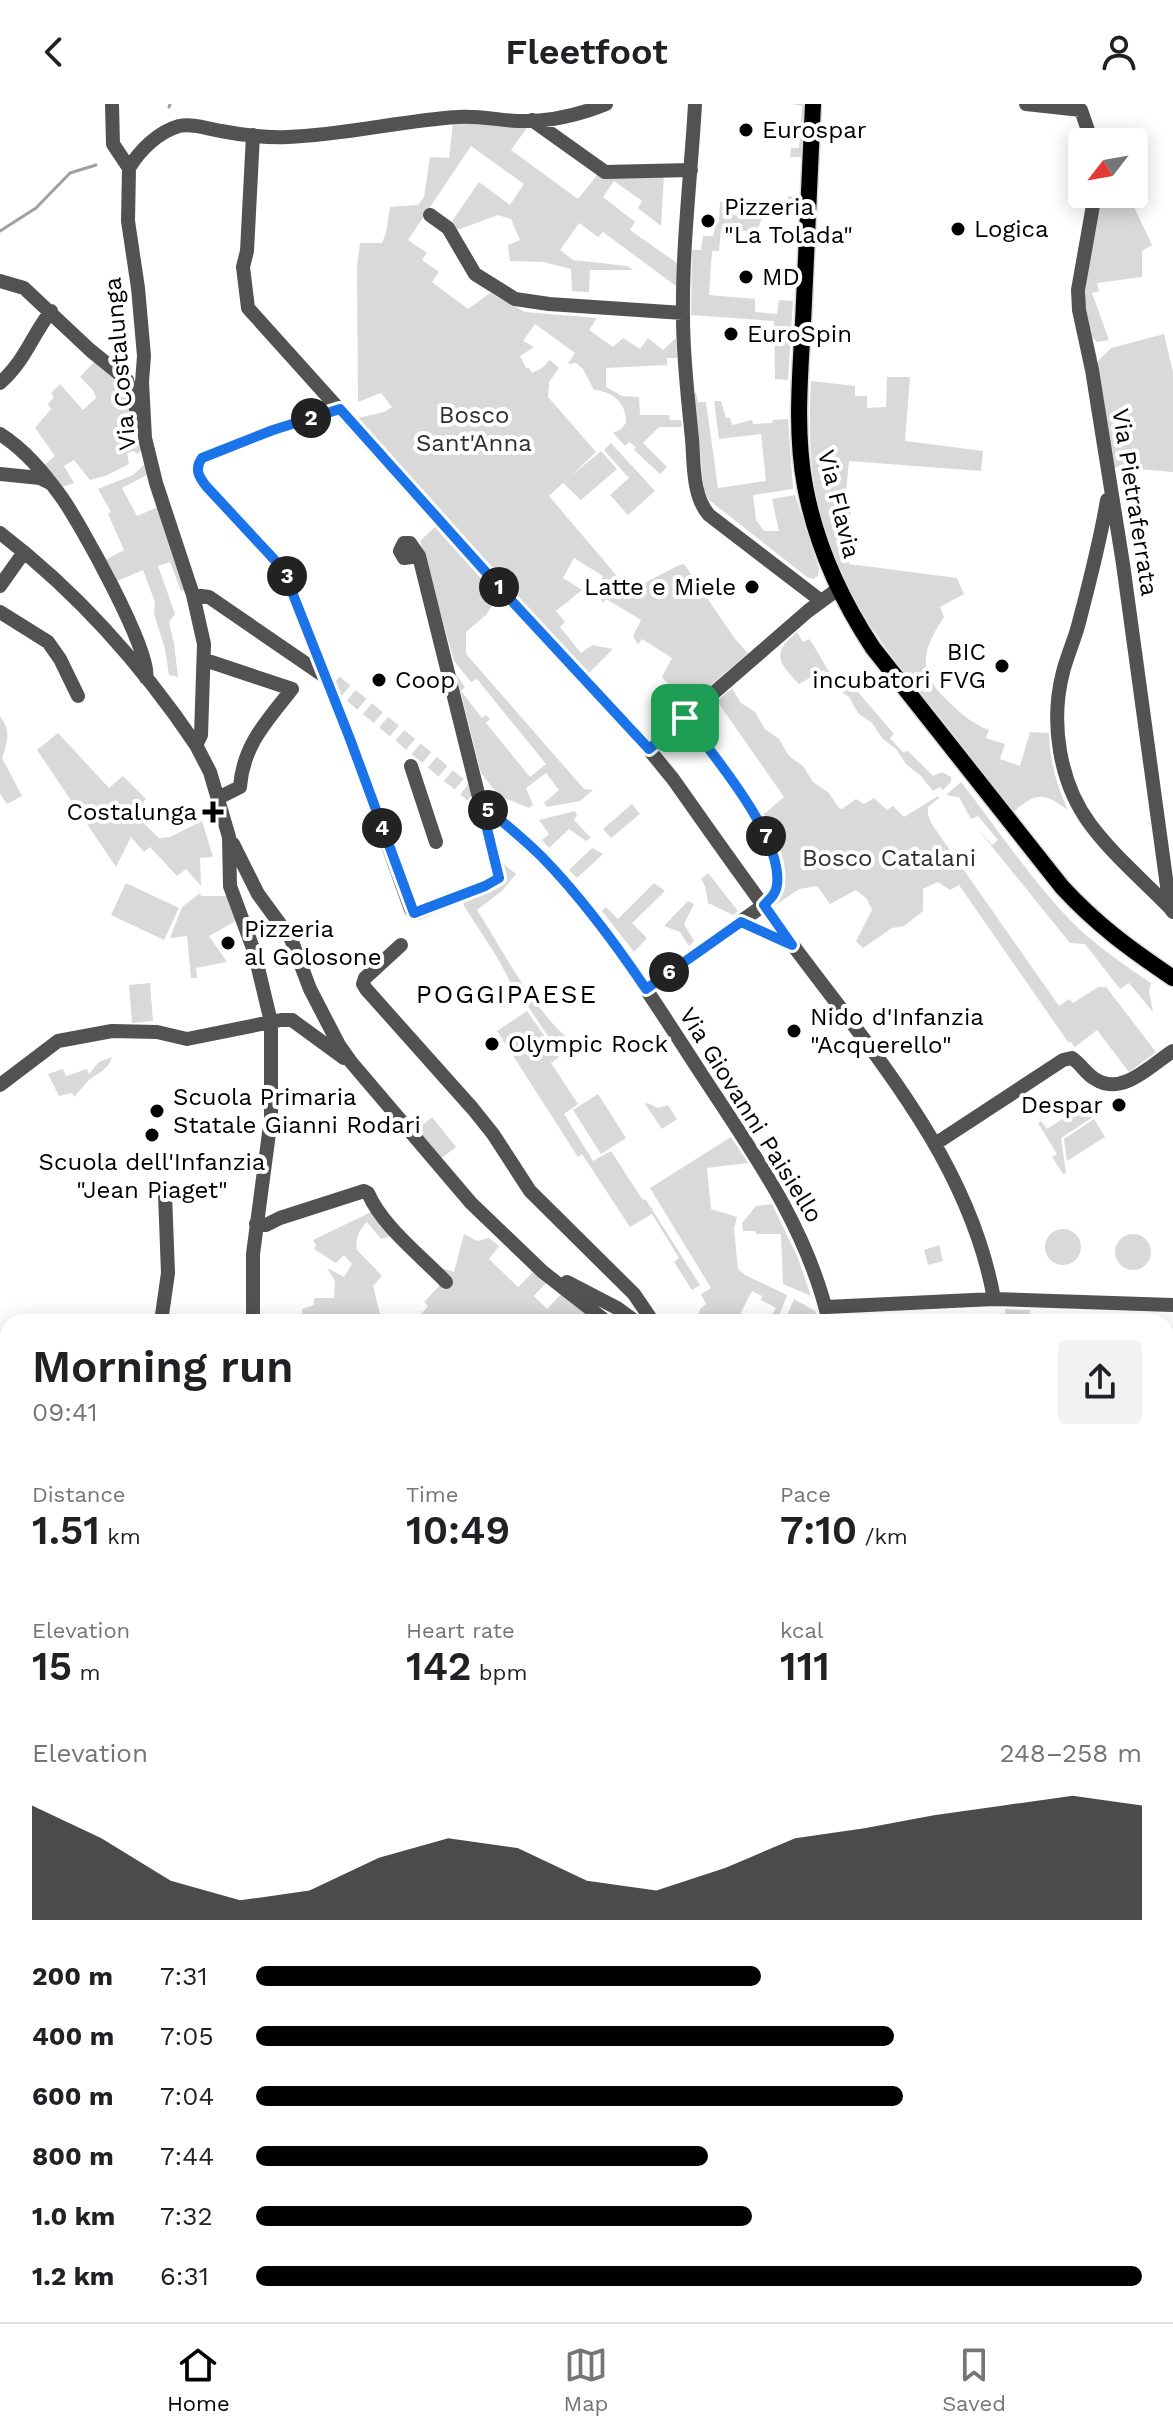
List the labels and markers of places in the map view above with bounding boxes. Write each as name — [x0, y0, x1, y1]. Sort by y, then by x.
place label: Eurospar — [762, 116, 867, 144]
marker: Eurospar — [737, 121, 755, 139]
place label: Pizzeria "La Tolada" — [724, 193, 853, 249]
marker: Pizzeria "La Tolada" — [699, 212, 717, 230]
place label: Logica — [974, 215, 1049, 243]
marker: Logica — [949, 220, 967, 238]
place label: MD — [762, 263, 800, 291]
marker: MD — [737, 268, 755, 286]
place label: EuroSpin — [747, 320, 852, 348]
marker: EuroSpin — [722, 325, 740, 343]
pin: 2 — [291, 398, 331, 438]
pin: 3 — [267, 556, 307, 596]
pin: 1 — [479, 567, 519, 607]
place label: Latte e Miele — [584, 573, 736, 601]
marker: Latte e Miele — [743, 578, 761, 596]
place label: BIC incubatori FVG — [812, 638, 986, 694]
marker: BIC incubatori FVG — [993, 657, 1011, 675]
place label: Coop — [395, 666, 455, 694]
marker: Coop — [370, 671, 388, 689]
pin — [651, 684, 719, 752]
pin: 5 — [468, 790, 508, 830]
place label: Costalunga — [66, 798, 197, 826]
marker: Costalunga — [204, 803, 222, 821]
pin: 4 — [362, 808, 402, 848]
pin: 7 — [746, 816, 786, 856]
place label: Pizzeria al Golosone — [244, 915, 382, 971]
marker: Pizzeria al Golosone — [219, 934, 237, 952]
pin: 6 — [649, 952, 689, 992]
place label: Nido d'Infanzia "Acquerello" — [810, 1003, 984, 1059]
marker: Nido d'Infanzia "Acquerello" — [785, 1022, 803, 1040]
place label: Olympic Rock — [508, 1030, 668, 1058]
marker: Olympic Rock — [483, 1035, 501, 1053]
place label: Scuola Primaria Statale Gianni Rodari — [173, 1083, 421, 1139]
place label: Despar — [1021, 1091, 1103, 1119]
marker: Despar — [1110, 1096, 1128, 1114]
marker: Scuola Primaria Statale Gianni Rodari — [148, 1102, 166, 1120]
marker: Scuola dell'Infanzia "Jean Piaget" — [143, 1126, 161, 1144]
place label: Scuola dell'Infanzia "Jean Piaget" — [39, 1148, 265, 1204]

